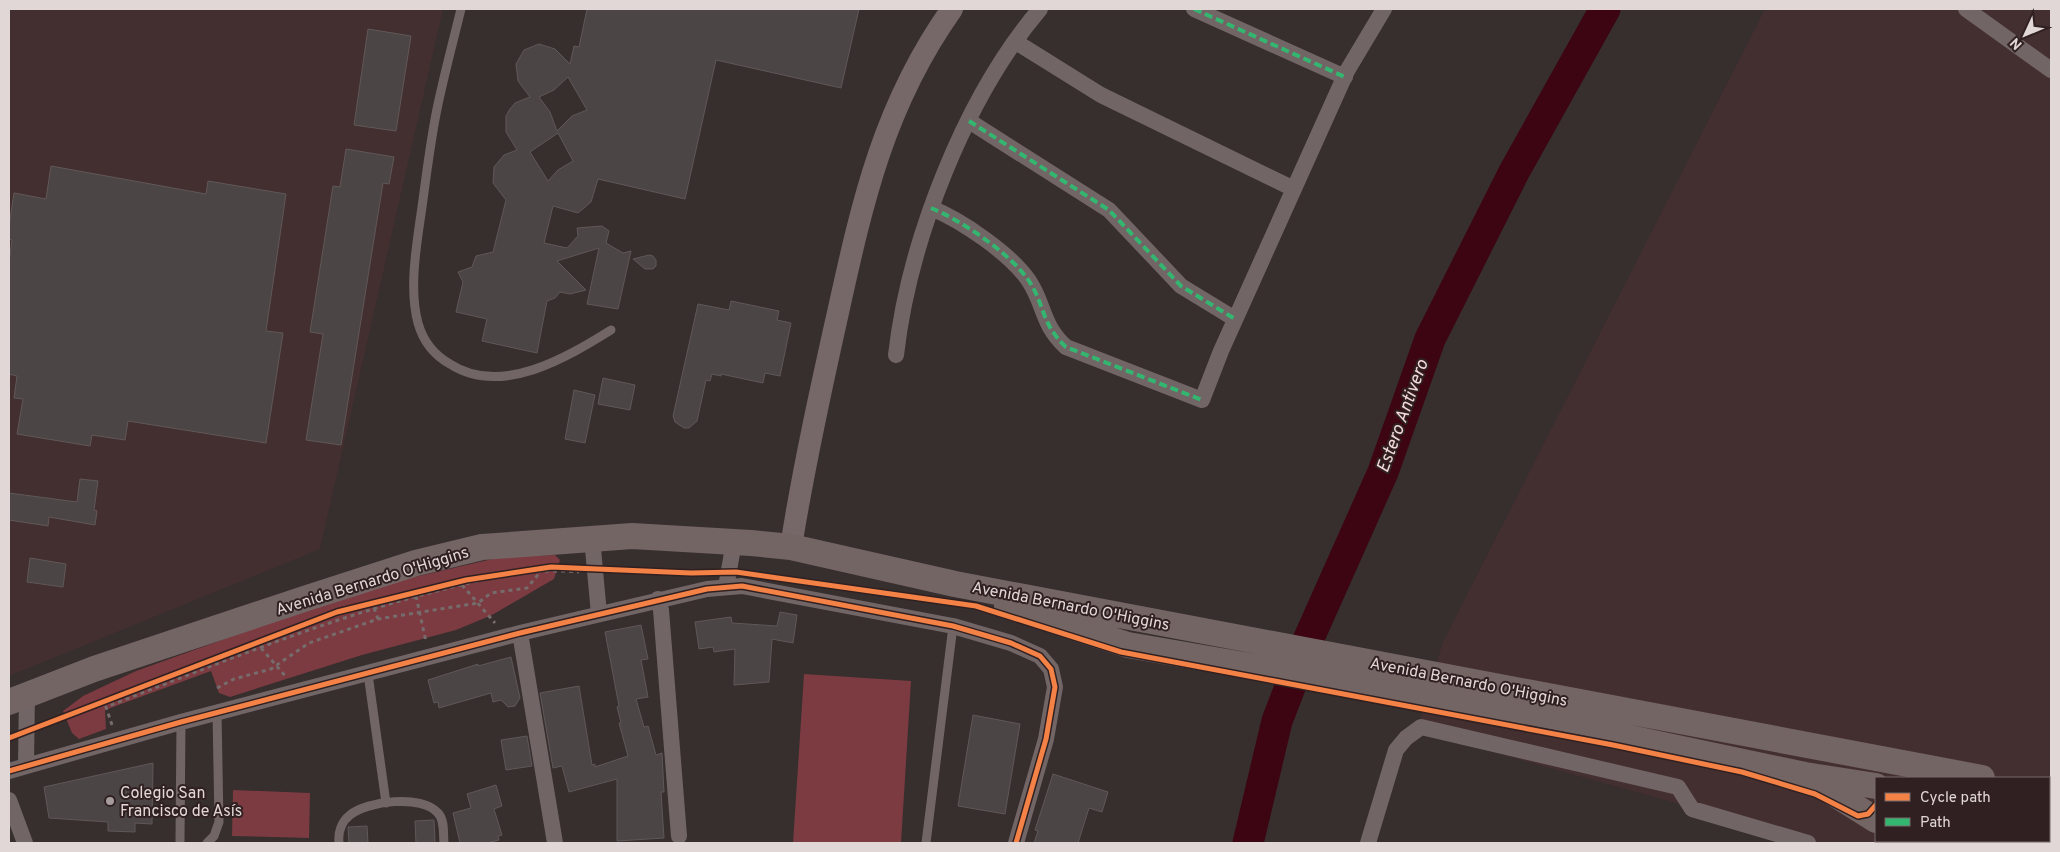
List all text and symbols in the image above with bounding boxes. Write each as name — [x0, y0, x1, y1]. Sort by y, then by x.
north arrow — [2000, 10, 2050, 60]
text: N — [2007, 33, 2026, 53]
water label: Estero Antivero — [1372, 356, 1435, 476]
street label: Avenida Bernardo O'Higgins — [274, 543, 472, 621]
street label: Avenida Bernardo O'Higgins — [970, 578, 1171, 636]
street label: Avenida Bernardo O'Higgins — [1368, 654, 1569, 712]
legend — [1875, 777, 2050, 842]
place label: Colegio San Francisco de Asís — [120, 784, 242, 822]
text: Cycle path — [1920, 789, 1991, 808]
marker: Colegio San Francisco de Asís — [104, 795, 116, 807]
text: Path — [1920, 814, 1951, 833]

